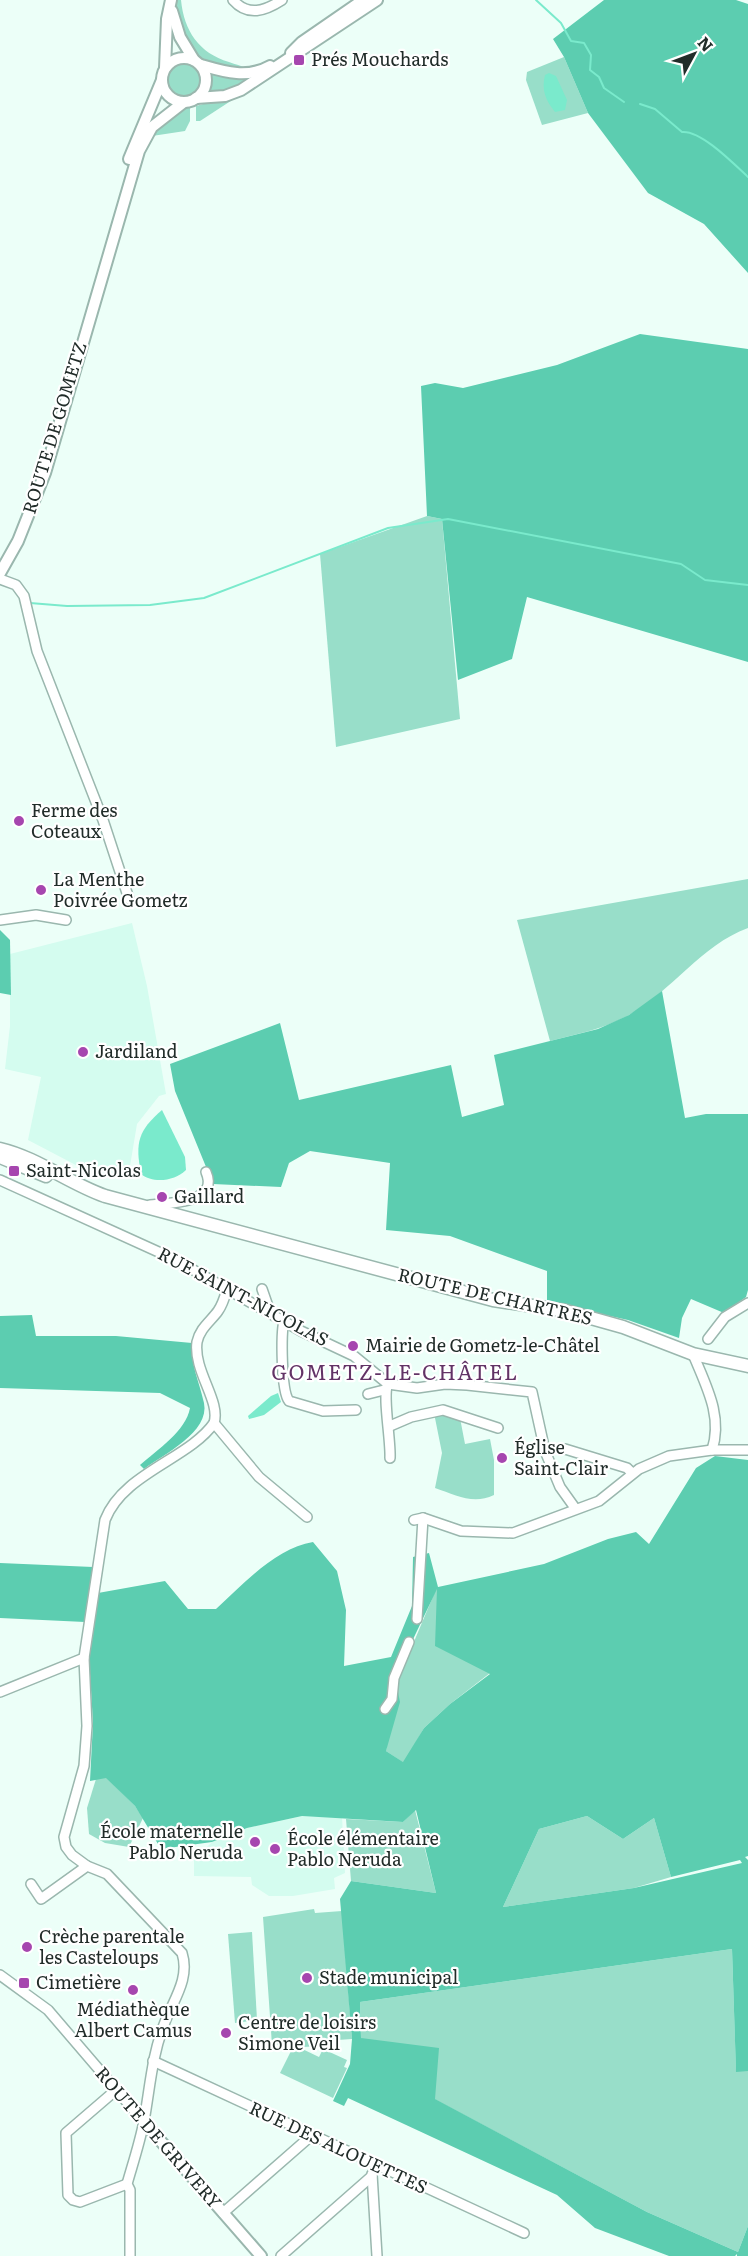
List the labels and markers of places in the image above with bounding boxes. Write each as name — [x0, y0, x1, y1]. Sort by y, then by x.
place label: Prés Mouchards — [311, 45, 448, 72]
marker: Prés Mouchards — [292, 53, 306, 67]
place label: Ferme des Coteaux — [31, 796, 117, 844]
marker: Ferme des Coteaux — [12, 814, 26, 828]
place label: La Menthe Poivrée Gometz — [53, 865, 188, 913]
marker: La Menthe Poivrée Gometz — [34, 883, 48, 897]
place label: Jardiland — [95, 1037, 178, 1064]
marker: Jardiland — [76, 1045, 90, 1059]
place label: Saint-Nicolas — [26, 1156, 141, 1183]
marker: Saint-Nicolas — [7, 1164, 21, 1178]
place label: Gaillard — [174, 1182, 244, 1209]
marker: Gaillard — [155, 1190, 169, 1204]
place label: Mairie de Gometz-le-Châtel — [365, 1331, 600, 1358]
marker: Mairie de Gometz-le-Châtel — [346, 1339, 360, 1353]
place label: Église Saint-Clair — [514, 1433, 608, 1481]
marker: Église Saint-Clair — [495, 1451, 509, 1465]
place label: École maternelle Pablo Neruda — [100, 1817, 243, 1865]
place label: École élémentaire Pablo Neruda — [287, 1824, 439, 1872]
marker: École maternelle Pablo Neruda — [248, 1835, 262, 1849]
marker: École élémentaire Pablo Neruda — [268, 1842, 282, 1856]
place label: Crèche parentale les Casteloups — [39, 1922, 184, 1970]
marker: Crèche parentale les Casteloups — [20, 1940, 34, 1954]
place label: Stade municipal — [319, 1963, 458, 1990]
place label: Cimetière — [36, 1968, 121, 1995]
marker: Stade municipal — [300, 1971, 314, 1985]
marker: Cimetière — [17, 1976, 31, 1990]
marker: Médiathèque Albert Camus — [126, 1983, 140, 1997]
place label: Médiathèque Albert Camus — [74, 1995, 192, 2043]
place label: Centre de loisirs Simone Veil — [238, 2008, 376, 2056]
marker: Centre de loisirs Simone Veil — [219, 2026, 233, 2040]

